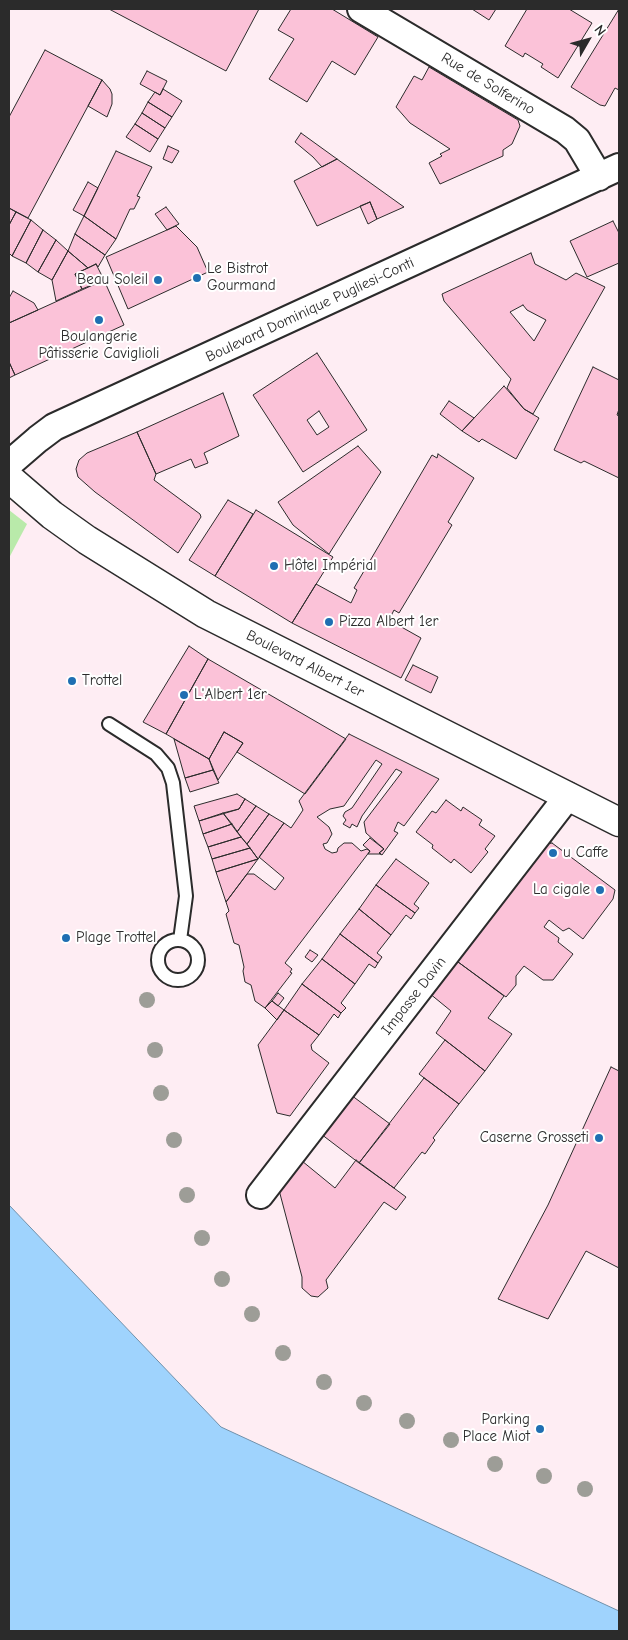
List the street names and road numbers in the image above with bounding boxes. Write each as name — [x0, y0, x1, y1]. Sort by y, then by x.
street label: Rue de Solferino — [438, 49, 538, 119]
street label: Boulevard Dominique Pugliesi-Conti — [203, 254, 417, 366]
street label: Boulevard Albert 1er — [243, 626, 367, 702]
street label: Impasse Davin — [378, 953, 450, 1039]

